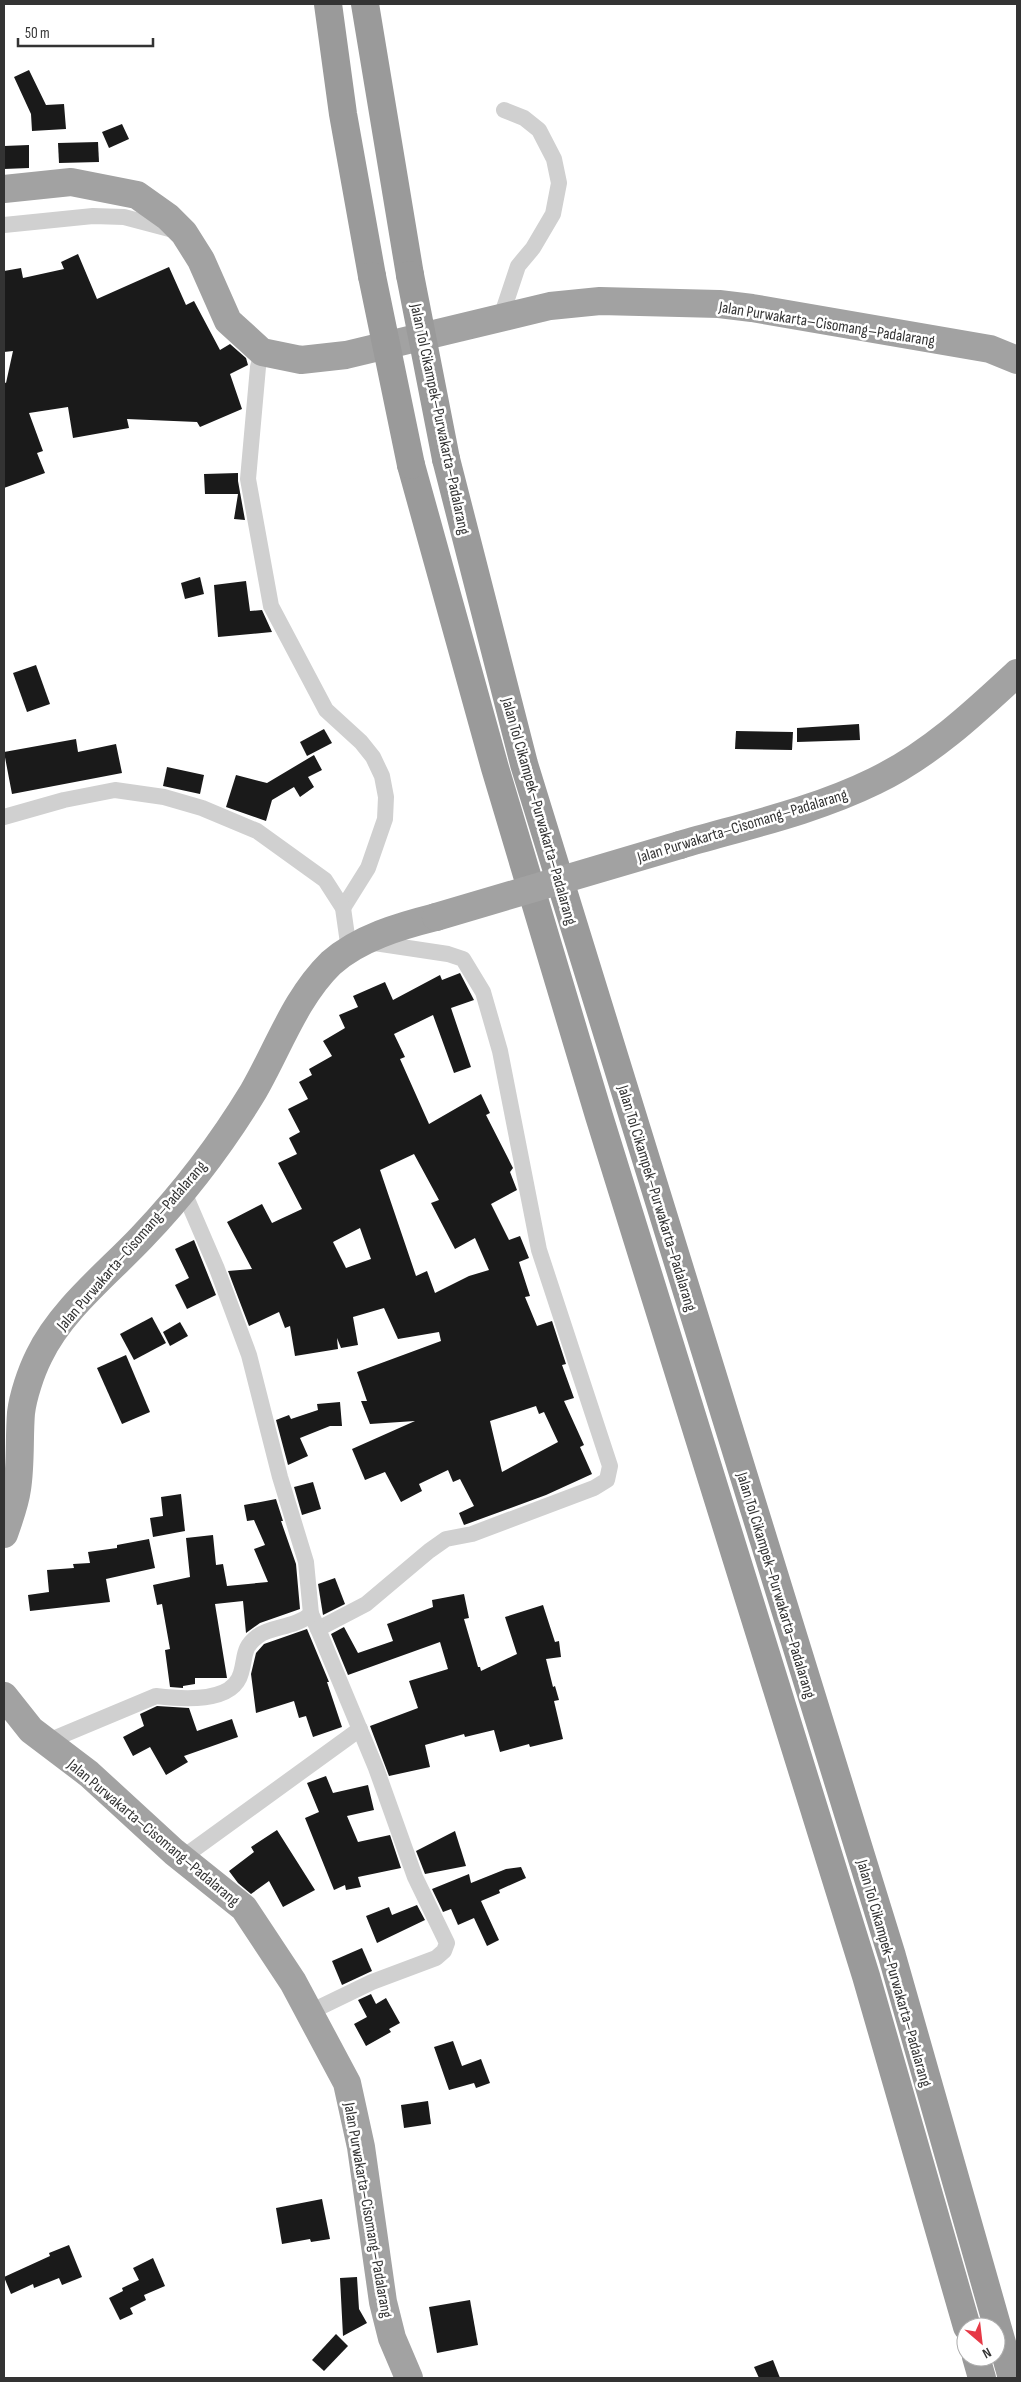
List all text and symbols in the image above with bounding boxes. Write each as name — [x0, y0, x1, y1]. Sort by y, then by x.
scale bar — [18, 15, 152, 47]
text: 50 m — [25, 24, 50, 43]
street label: Jalan Purwakarta–Cisomang–Padalarang — [716, 298, 936, 351]
street label: Jalan Tol Cikampek–Purwakarta–Padalarang — [406, 301, 473, 536]
street label: Jalan Tol Cikampek–Purwakarta–Padalarang — [497, 695, 580, 927]
street label: Jalan Purwakarta–Cisomang–Padalarang — [634, 785, 850, 868]
street label: Jalan Tol Cikampek–Purwakarta–Padalarang — [613, 1082, 700, 1314]
street label: Jalan Purwakarta–Cisomang–Padalarang — [53, 1157, 211, 1335]
street label: Jalan Tol Cikampek–Purwakarta–Padalarang — [732, 1469, 819, 1701]
street label: Jalan Purwakarta–Cisomang–Padalarang — [62, 1755, 243, 1911]
street label: Jalan Tol Cikampek–Purwakarta–Padalarang — [852, 1857, 935, 2089]
street label: Jalan Purwakarta–Cisomang–Padalarang — [339, 2100, 396, 2320]
north arrow — [956, 2317, 1006, 2367]
text: N — [980, 2344, 994, 2362]

